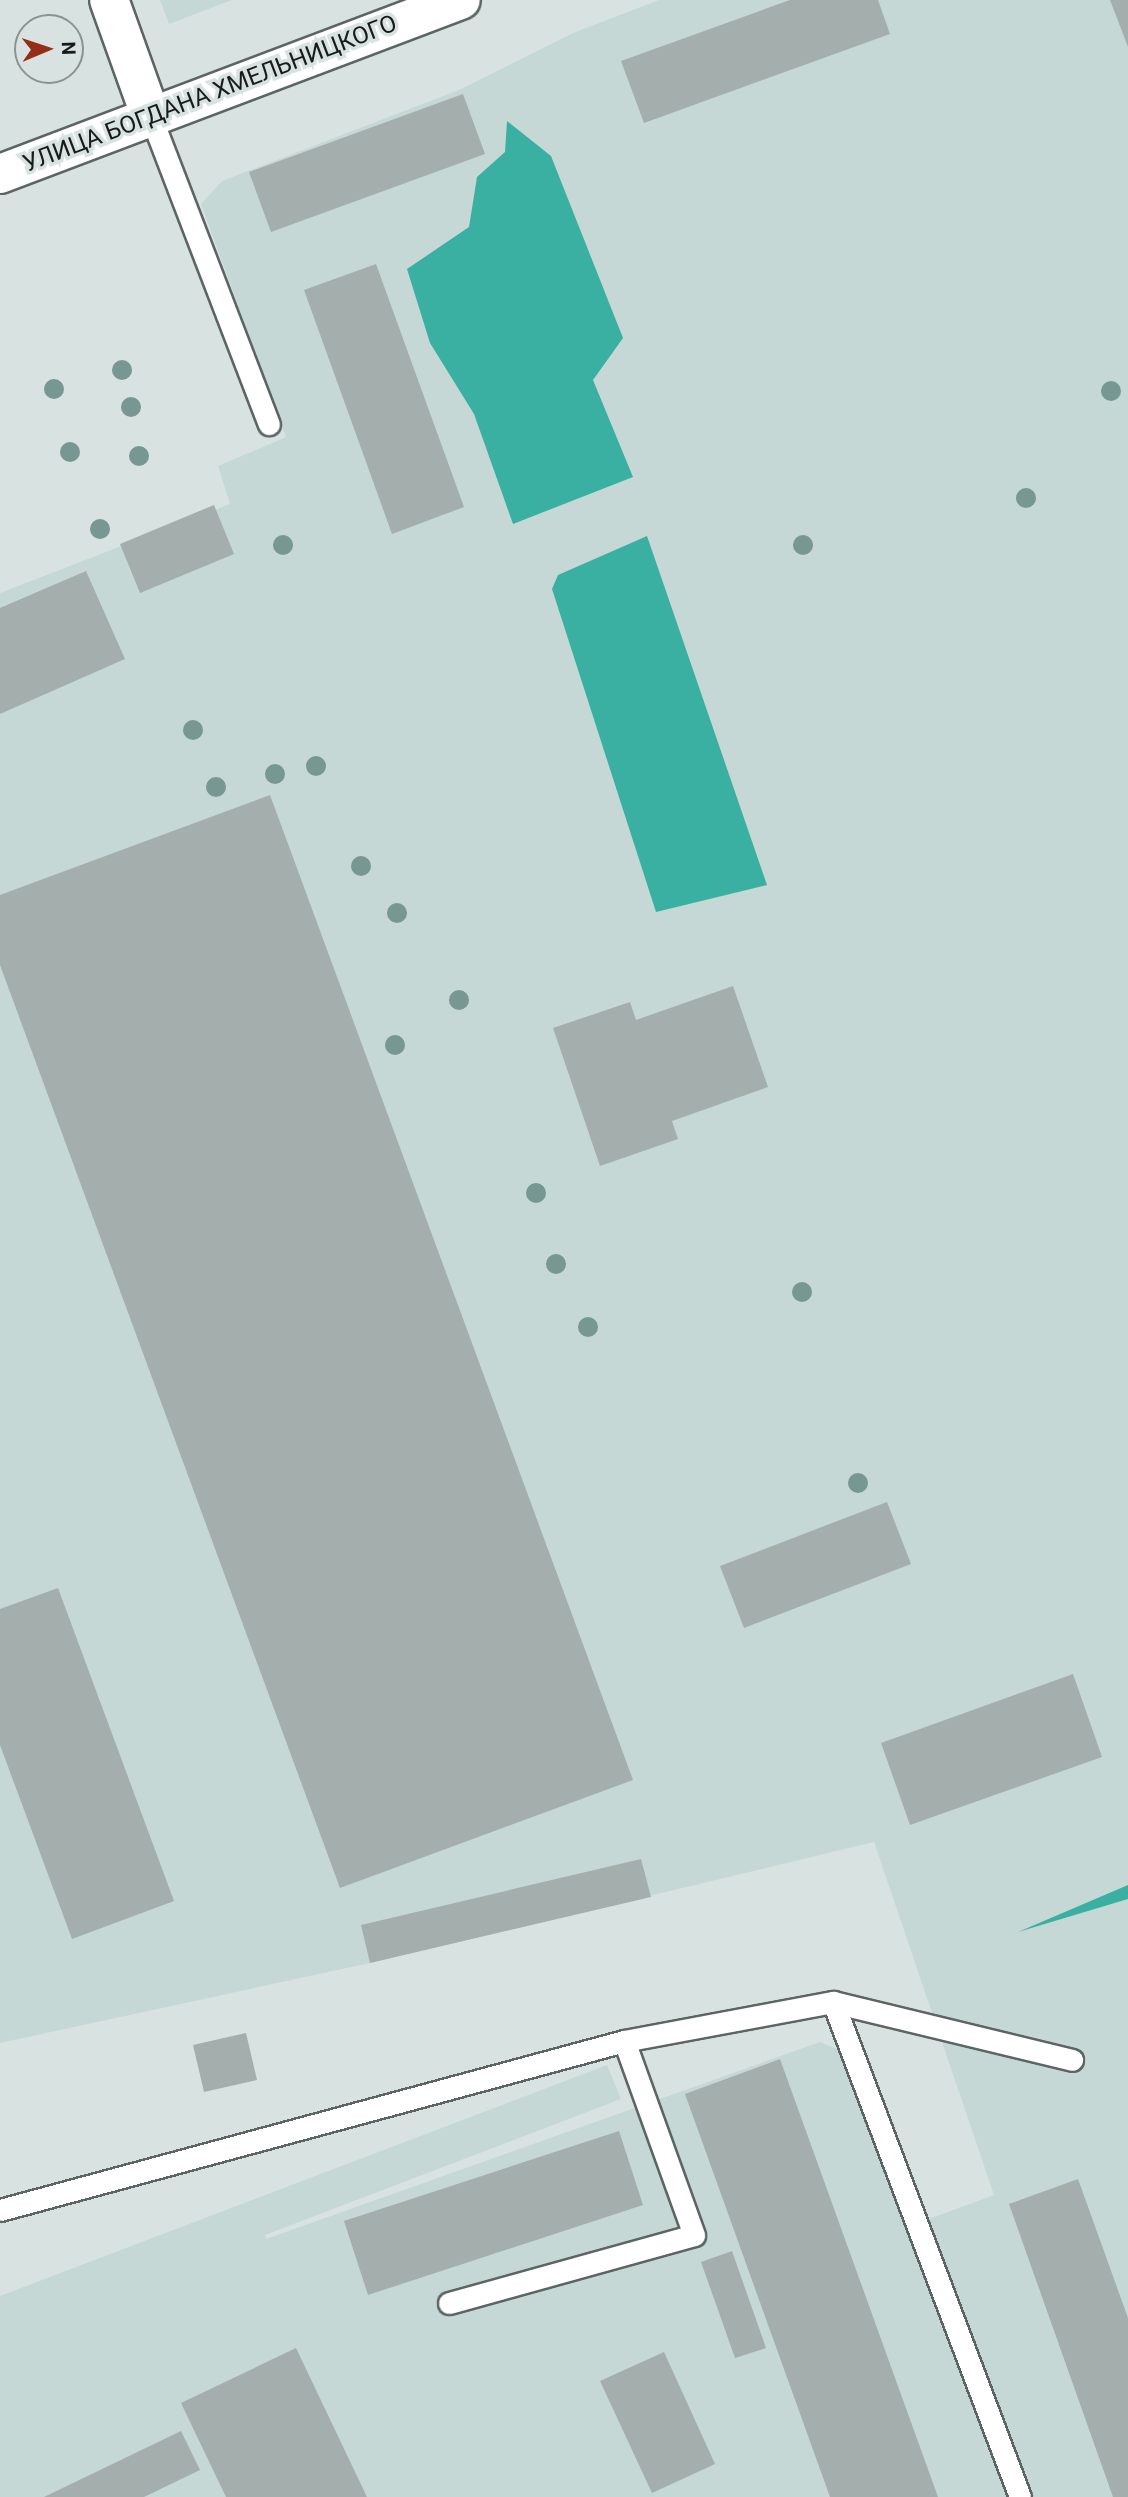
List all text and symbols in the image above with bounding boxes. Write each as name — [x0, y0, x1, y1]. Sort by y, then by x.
street label: УЛИЦА БОГДАНА ХМЕЛЬНИЦКОГО — [19, 9, 401, 179]
north arrow — [14, 14, 84, 84]
text: N — [57, 41, 80, 55]

